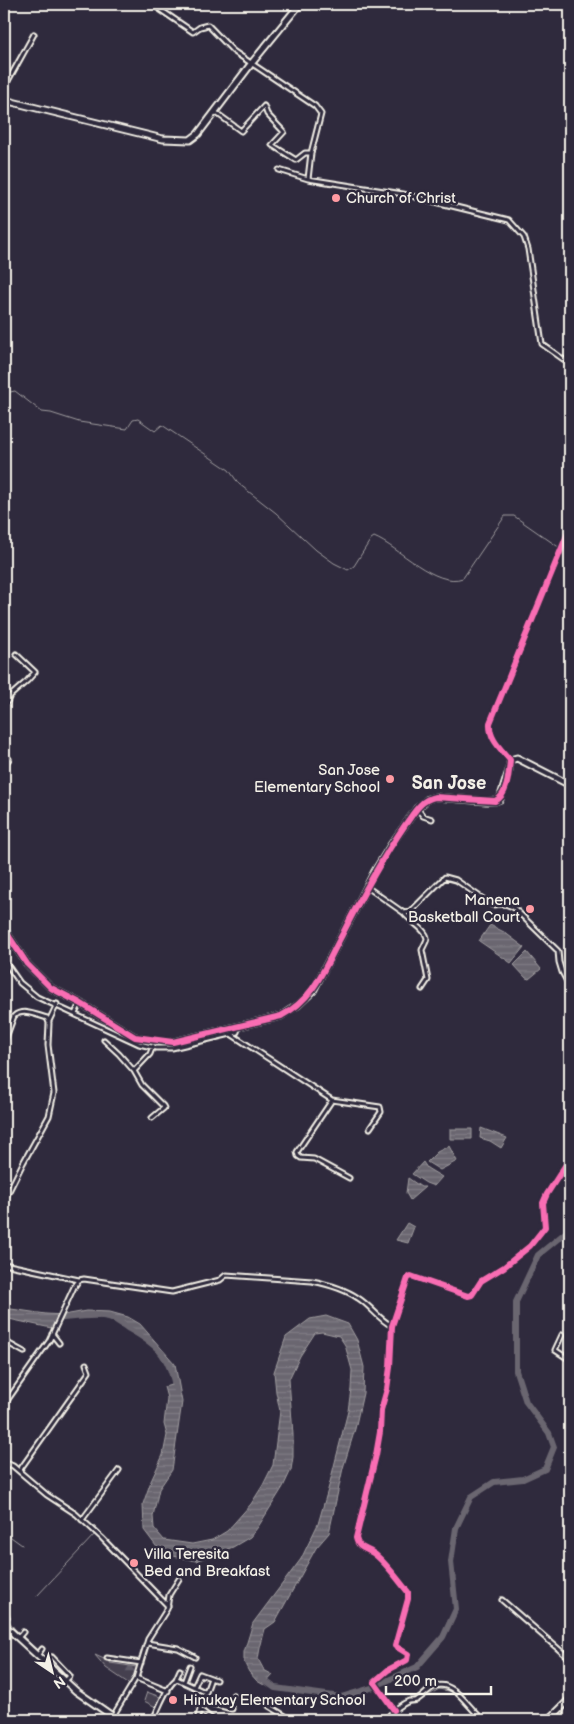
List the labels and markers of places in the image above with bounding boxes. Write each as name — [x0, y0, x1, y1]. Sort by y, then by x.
place label: Church of Christ — [346, 189, 456, 208]
marker: Church of Christ — [330, 192, 342, 204]
place label: San Jose Elementary School — [254, 761, 380, 797]
marker: San Jose Elementary School — [384, 773, 396, 785]
place label: Manena Basketball Court — [408, 891, 520, 927]
marker: Manena Basketball Court — [524, 903, 536, 915]
place label: Villa Teresita Bed and Breakfast — [144, 1545, 271, 1581]
marker: Villa Teresita Bed and Breakfast — [128, 1557, 140, 1569]
place label: Hinukay Elementary School — [183, 1691, 366, 1710]
marker: Hinukay Elementary School — [167, 1694, 179, 1706]

